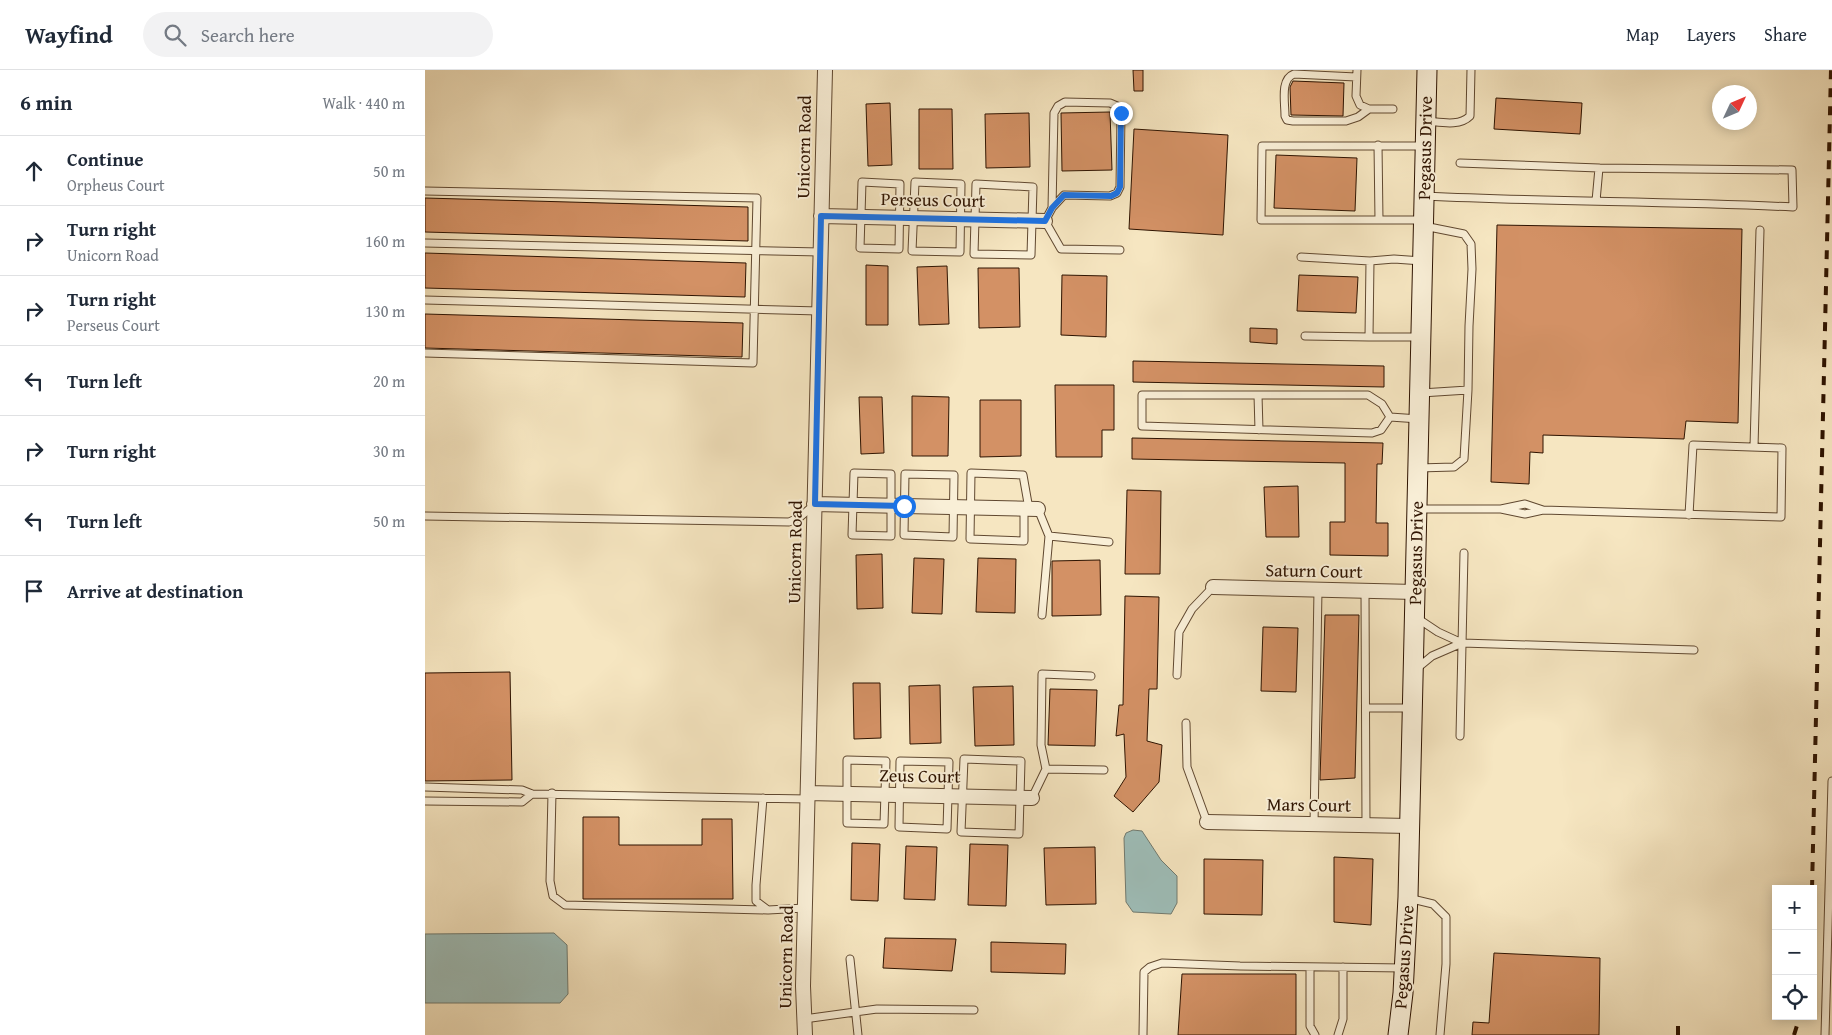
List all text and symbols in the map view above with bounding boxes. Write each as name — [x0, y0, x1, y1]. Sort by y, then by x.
search box — [143, 12, 493, 57]
text: Wayfind — [25, 17, 113, 52]
icon: search — [161, 21, 189, 49]
text: Search here — [201, 21, 295, 49]
text: Map — [1626, 21, 1659, 48]
text: Layers — [1687, 21, 1736, 48]
text: Share — [1764, 21, 1807, 48]
north arrow — [1712, 85, 1757, 130]
text: 6 min — [20, 87, 72, 118]
text: Walk · 440 m — [322, 91, 405, 115]
street label: Unicorn Road — [789, 95, 818, 199]
street label: Pegasus Drive — [1410, 96, 1439, 200]
route end — [1110, 102, 1133, 125]
text: Continue — [67, 145, 144, 173]
icon: ahead — [20, 157, 48, 185]
text: 50 m — [373, 159, 405, 183]
text: Orpheus Court — [67, 173, 165, 197]
street label: Perseus Court — [881, 185, 986, 214]
text: Turn right — [67, 215, 156, 243]
icon: right — [20, 227, 48, 255]
text: 160 m — [365, 229, 405, 253]
text: Unicorn Road — [67, 243, 159, 267]
text: Turn right — [67, 285, 156, 313]
icon: right — [20, 297, 48, 325]
text: 130 m — [365, 299, 405, 323]
text: Perseus Court — [67, 313, 160, 337]
icon: left — [20, 367, 48, 395]
text: Turn left — [67, 367, 142, 395]
text: 20 m — [373, 369, 405, 393]
icon: right — [20, 437, 48, 465]
text: Turn right — [67, 437, 156, 465]
text: 30 m — [373, 439, 405, 463]
route start — [893, 495, 916, 518]
street label: Unicorn Road — [780, 500, 809, 604]
street label: Pegasus Drive — [1401, 501, 1430, 605]
icon: left — [20, 507, 48, 535]
text: Turn left — [67, 507, 142, 535]
text: 50 m — [373, 509, 405, 533]
street label: Saturn Court — [1265, 556, 1364, 585]
icon: arrive — [20, 577, 48, 605]
text: Arrive at destination — [67, 577, 243, 605]
street label: Zeus Court — [879, 761, 962, 790]
street label: Mars Court — [1267, 790, 1352, 819]
map controls — [1772, 885, 1817, 1020]
button: + — [1772, 885, 1817, 930]
street label: Pegasus Drive — [1386, 904, 1421, 1010]
street label: Unicorn Road — [771, 905, 800, 1009]
button: − — [1772, 930, 1817, 975]
button: locate — [1772, 975, 1817, 1020]

